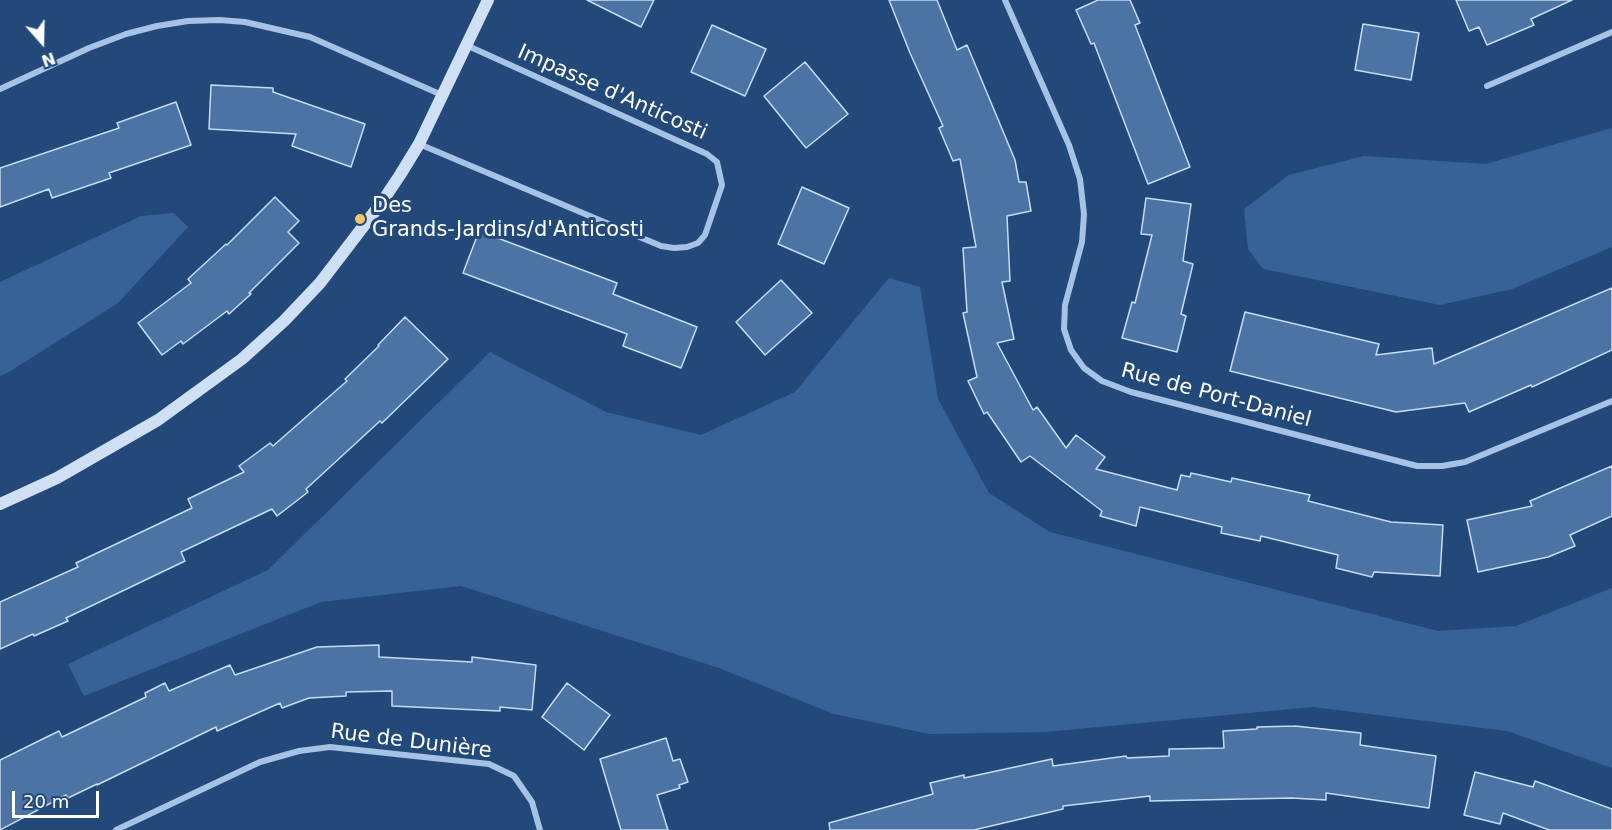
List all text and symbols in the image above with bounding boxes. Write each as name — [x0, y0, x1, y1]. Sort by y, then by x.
north arrow — [12, 12, 72, 72]
street label: Impasse d'Anticosti — [513, 40, 711, 146]
text: N — [39, 48, 58, 71]
place label: Des Grands-Jardins/d'Anticosti — [372, 194, 644, 244]
marker: Des Grands-Jardins/d'Anticosti — [353, 212, 367, 226]
street label: Rue de Port-Daniel — [1118, 359, 1314, 433]
street label: Rue de Dunière — [329, 720, 493, 764]
scale bar — [15, 779, 102, 817]
text: 20 m — [23, 791, 69, 812]

